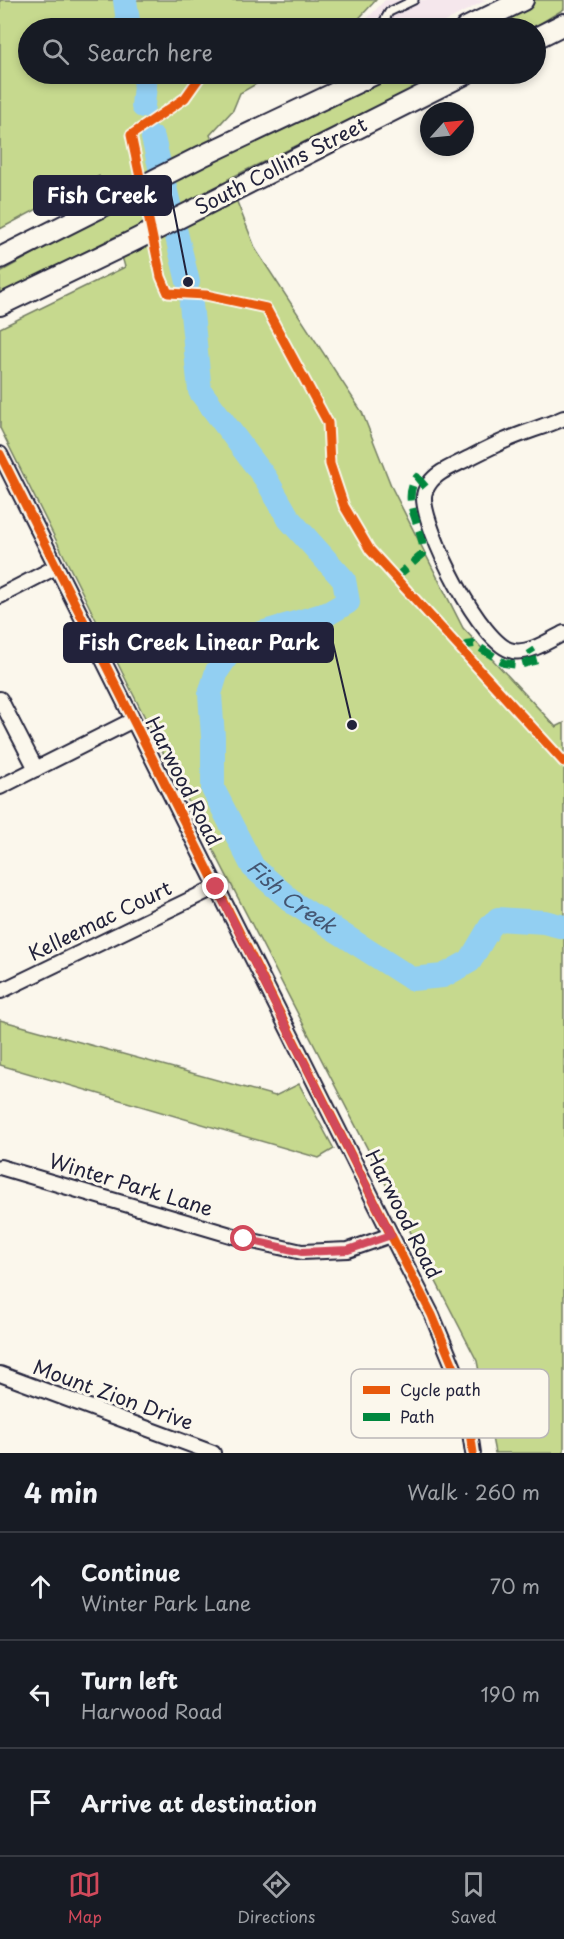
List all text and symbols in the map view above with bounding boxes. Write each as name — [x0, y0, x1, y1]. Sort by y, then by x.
search box — [18, 18, 546, 84]
icon: search — [39, 35, 72, 68]
text: Search here — [87, 35, 213, 68]
north arrow — [420, 102, 474, 156]
street label: South Collins Street — [189, 109, 372, 222]
callout: Fish Creek — [34, 176, 171, 215]
text: Fish Creek — [47, 178, 157, 210]
callout: Fish Creek Linear Park — [64, 623, 333, 662]
text: Fish Creek Linear Park — [78, 625, 320, 657]
street label: Harwood Road — [138, 711, 229, 850]
water label: Fish Creek — [241, 851, 344, 941]
street label: Kelleemac Court — [23, 872, 176, 968]
route end — [202, 873, 228, 899]
street label: Harwood Road — [358, 1144, 449, 1283]
street label: Winter Park Lane — [46, 1145, 217, 1223]
route start — [230, 1225, 256, 1251]
street label: Mount Zion Drive — [29, 1351, 198, 1437]
legend — [351, 1369, 549, 1438]
text: Cycle path — [400, 1377, 481, 1401]
text: Path — [400, 1404, 435, 1428]
text: 4 min — [24, 1473, 98, 1512]
text: Walk · 260 m — [407, 1477, 540, 1507]
text: Continue — [81, 1555, 180, 1588]
icon: ahead — [24, 1570, 57, 1603]
text: 70 m — [490, 1571, 540, 1601]
text: Winter Park Lane — [81, 1588, 251, 1618]
text: Turn left — [81, 1663, 178, 1696]
icon: left — [24, 1678, 57, 1711]
text: 190 m — [481, 1679, 540, 1709]
text: Harwood Road — [81, 1696, 222, 1726]
icon: arrive — [24, 1786, 57, 1819]
text: Arrive at destination — [81, 1786, 317, 1819]
tab: Map — [68, 1868, 102, 1928]
tab: Directions — [237, 1868, 315, 1928]
tab: Saved — [451, 1868, 496, 1928]

